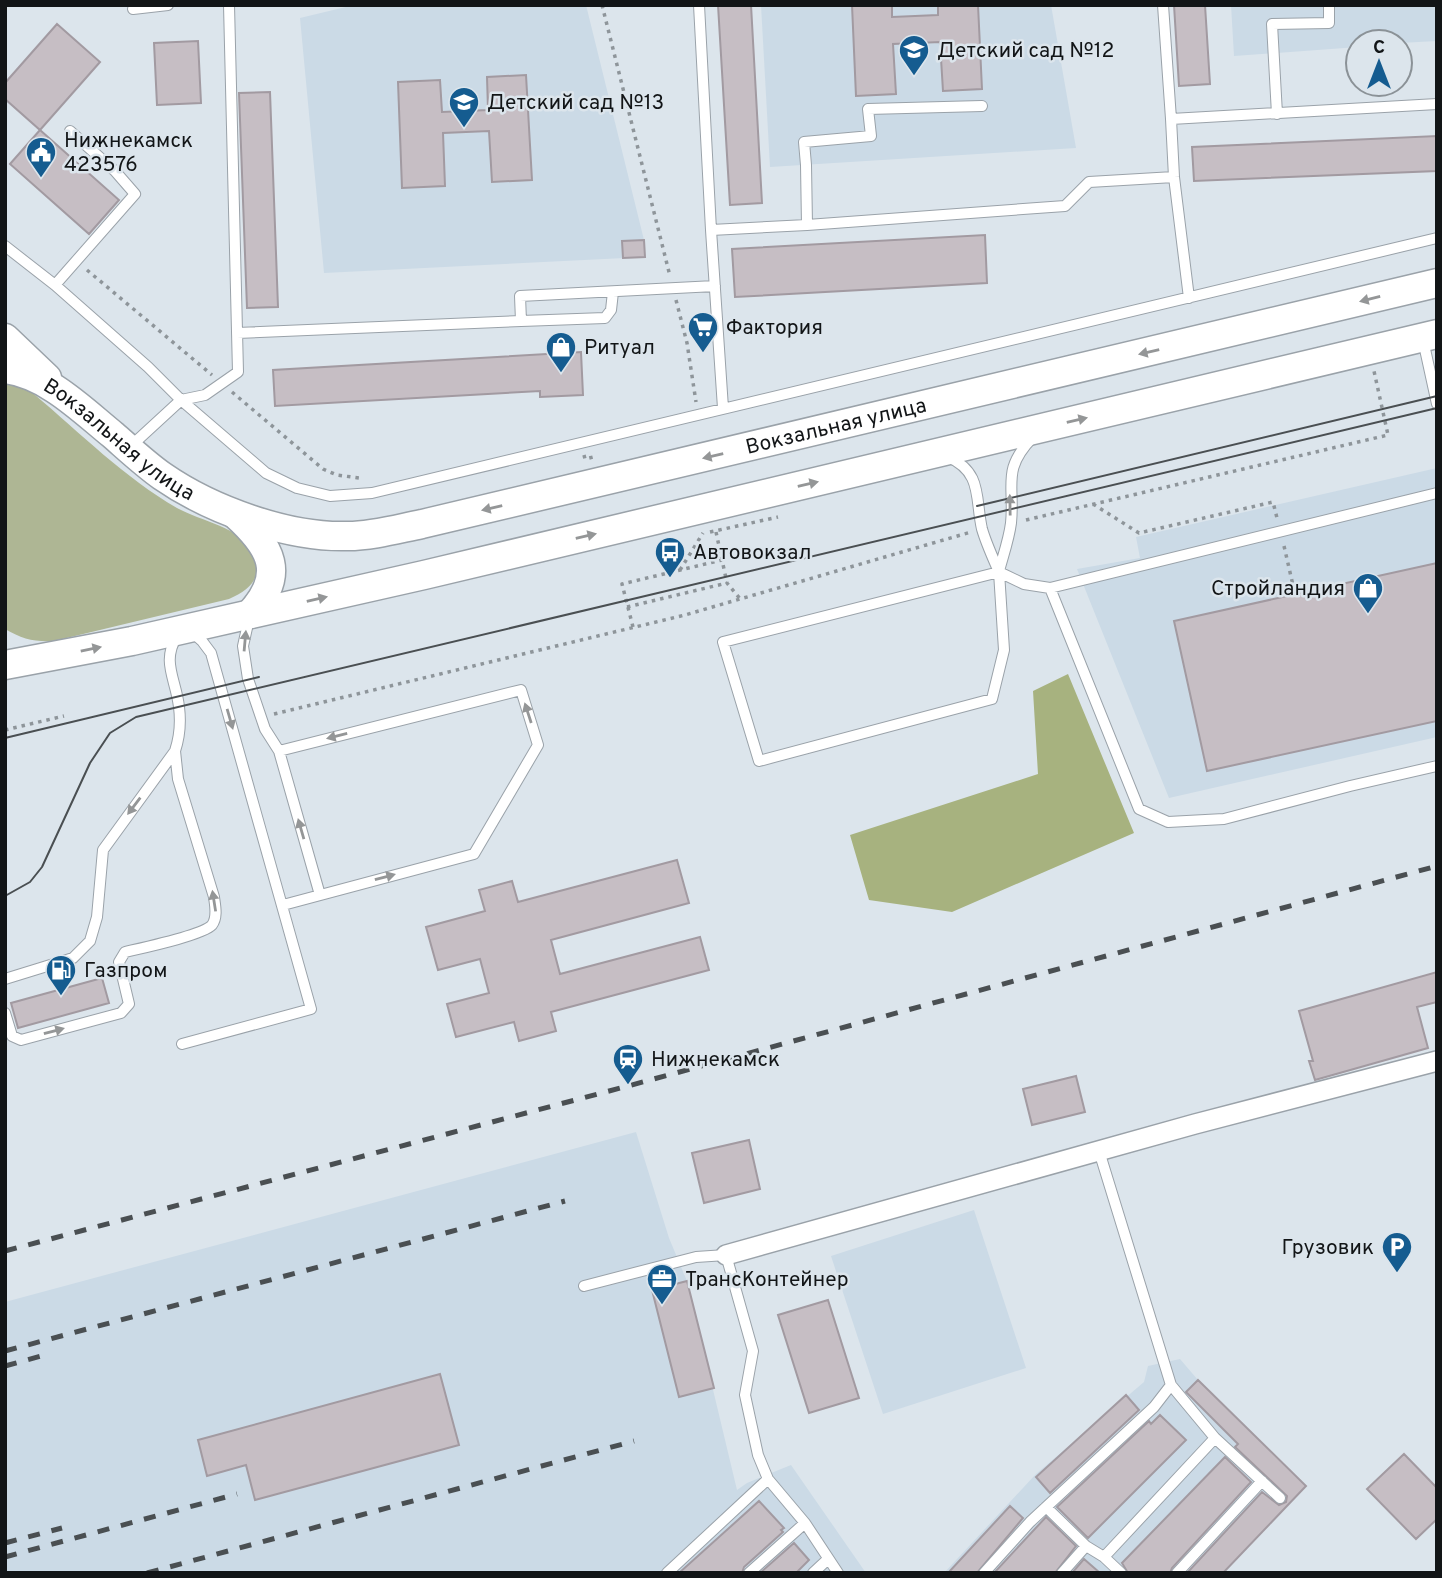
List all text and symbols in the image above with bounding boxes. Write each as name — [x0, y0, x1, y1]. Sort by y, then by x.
north arrow — [1344, 28, 1414, 98]
school or university icon: Детский сад №12 — [897, 33, 931, 77]
text: С — [1373, 36, 1385, 60]
place label: Детский сад №12 — [937, 38, 1114, 65]
school or university icon: Детский сад №13 — [447, 85, 481, 129]
place label: Детский сад №13 — [487, 90, 664, 117]
place label: Нижнекамск 423576 — [64, 128, 193, 179]
public building icon: Нижнекамск 423576 — [24, 135, 58, 179]
one-way arrow — [1359, 294, 1381, 305]
supermarket icon: Фактория — [686, 310, 720, 354]
place label: Фактория — [726, 315, 823, 342]
shop icon: Ритуал — [544, 330, 578, 374]
place label: Ритуал — [584, 335, 655, 362]
one-way arrow — [1138, 347, 1160, 358]
street label: Вокзальная улица — [38, 373, 199, 508]
street label: Вокзальная улица — [743, 393, 929, 462]
one-way arrow — [1066, 414, 1088, 425]
one-way arrow — [702, 450, 724, 461]
one-way arrow — [797, 478, 819, 489]
one-way arrow — [1005, 494, 1016, 516]
one-way arrow — [481, 503, 503, 514]
one-way arrow — [575, 531, 597, 542]
bus stop icon: Автовокзал — [653, 535, 687, 579]
place label: Автовокзал — [693, 540, 812, 567]
shop icon: Стройландия — [1351, 571, 1385, 615]
place label: Стройландия — [1211, 576, 1345, 603]
one-way arrow — [306, 593, 328, 604]
one-way arrow — [239, 630, 250, 652]
one-way arrow — [80, 644, 102, 655]
one-way arrow — [523, 702, 533, 723]
one-way arrow — [225, 708, 236, 730]
one-way arrow — [326, 731, 348, 742]
one-way arrow — [128, 797, 142, 815]
one-way arrow — [295, 818, 306, 840]
one-way arrow — [375, 872, 396, 882]
one-way arrow — [208, 890, 219, 912]
fuel station icon: Газпром — [44, 953, 78, 997]
place label: Газпром — [84, 958, 167, 985]
one-way arrow — [43, 1025, 65, 1036]
station icon: Нижнекамск — [611, 1042, 645, 1086]
place label: Нижнекамск — [651, 1047, 780, 1074]
parking icon: Грузовик — [1380, 1230, 1414, 1274]
place label: Грузовик — [1282, 1235, 1374, 1262]
office icon: ТрансКонтейнер — [645, 1262, 679, 1306]
place label: ТрансКонтейнер — [685, 1267, 849, 1294]

